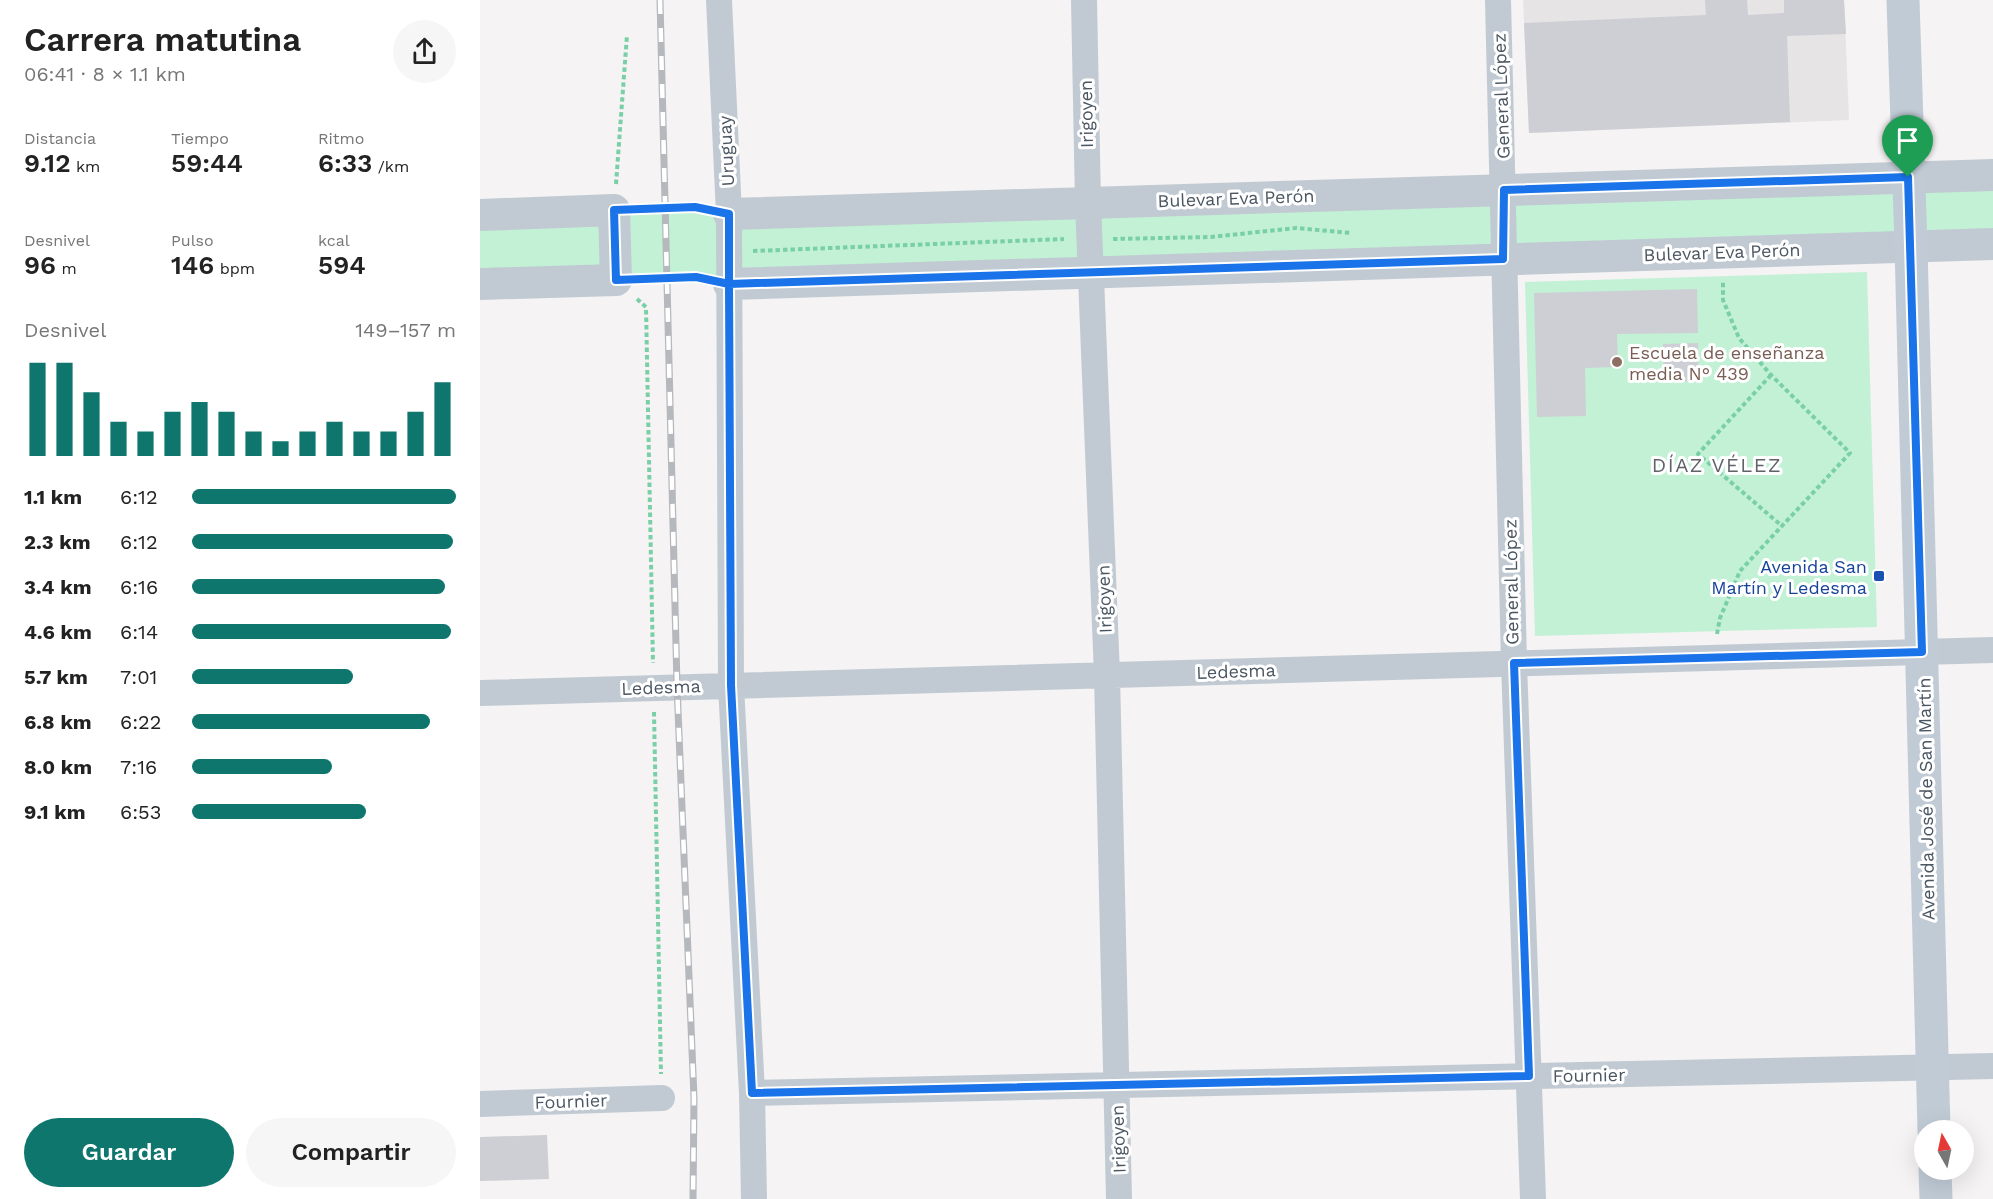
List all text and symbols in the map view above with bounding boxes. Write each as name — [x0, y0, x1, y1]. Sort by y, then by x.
text: Carrera matutina — [24, 20, 301, 59]
button: share — [393, 20, 456, 83]
street label: General López — [1488, 33, 1514, 159]
text: 06:41 · 8 × 1.1 km — [24, 62, 186, 86]
street label: Irigoyen — [1075, 80, 1097, 148]
street label: Uruguay — [714, 114, 738, 187]
pin — [1882, 115, 1933, 177]
icon: arrive — [1891, 124, 1924, 157]
text: Distancia — [24, 129, 96, 148]
text: Tiempo — [171, 129, 229, 148]
text: Ritmo — [318, 129, 364, 148]
text: 9.12 — [24, 148, 71, 178]
text: 59:44 — [171, 148, 243, 178]
text: 6:33 — [318, 148, 372, 178]
text: km — [71, 157, 100, 176]
text: /km — [372, 157, 409, 176]
street label: Bulevar Eva Perón — [1157, 185, 1315, 211]
text: Desnivel — [24, 231, 90, 250]
text: Pulso — [171, 231, 214, 250]
text: kcal — [318, 231, 350, 250]
street label: Bulevar Eva Perón — [1643, 239, 1801, 265]
text: 96 — [24, 250, 56, 280]
text: 146 — [171, 250, 214, 280]
text: 594 — [318, 250, 366, 280]
text: m — [56, 259, 77, 278]
text: bpm — [214, 259, 255, 278]
text: Desnivel — [24, 318, 106, 342]
text: 149–157 m — [355, 318, 456, 342]
place label: Escuela de enseñanza media N° 439 — [1629, 342, 1824, 384]
marker: Escuela de enseñanza media N° 439 — [1610, 355, 1624, 369]
district label: DÍAZ VÉLEZ — [1652, 453, 1782, 477]
text: 1.1 km — [24, 485, 82, 509]
text: 6:12 — [120, 485, 158, 509]
street label: General López — [1499, 519, 1523, 645]
text: 2.3 km — [24, 530, 91, 554]
text: 6:12 — [120, 530, 158, 554]
place label: Avenida San Martín y Ledesma — [1711, 556, 1867, 598]
street label: Irigoyen — [1092, 565, 1116, 633]
marker: Avenida San Martín y Ledesma — [1872, 569, 1886, 583]
text: 3.4 km — [24, 575, 91, 599]
text: 6:16 — [120, 575, 158, 599]
text: 4.6 km — [24, 620, 92, 644]
text: 6:14 — [120, 620, 158, 644]
street label: Ledesma — [1196, 659, 1276, 683]
text: 5.7 km — [24, 665, 88, 689]
text: 7:01 — [120, 665, 157, 689]
street label: Ledesma — [621, 675, 701, 699]
street label: Avenida José de San Martín — [1913, 677, 1939, 921]
text: 6.8 km — [24, 710, 92, 734]
text: 6:22 — [120, 710, 161, 734]
text: 8.0 km — [24, 755, 92, 779]
text: 7:16 — [120, 755, 157, 779]
text: 9.1 km — [24, 800, 86, 824]
text: 6:53 — [120, 800, 161, 824]
street label: Fournier — [1552, 1064, 1626, 1086]
street label: Fournier — [534, 1089, 608, 1113]
street label: Irigoyen — [1106, 1105, 1130, 1173]
button: Guardar — [24, 1118, 234, 1187]
button: Compartir — [246, 1118, 456, 1187]
north arrow — [1914, 1120, 1974, 1180]
map controls — [1914, 1120, 1974, 1180]

